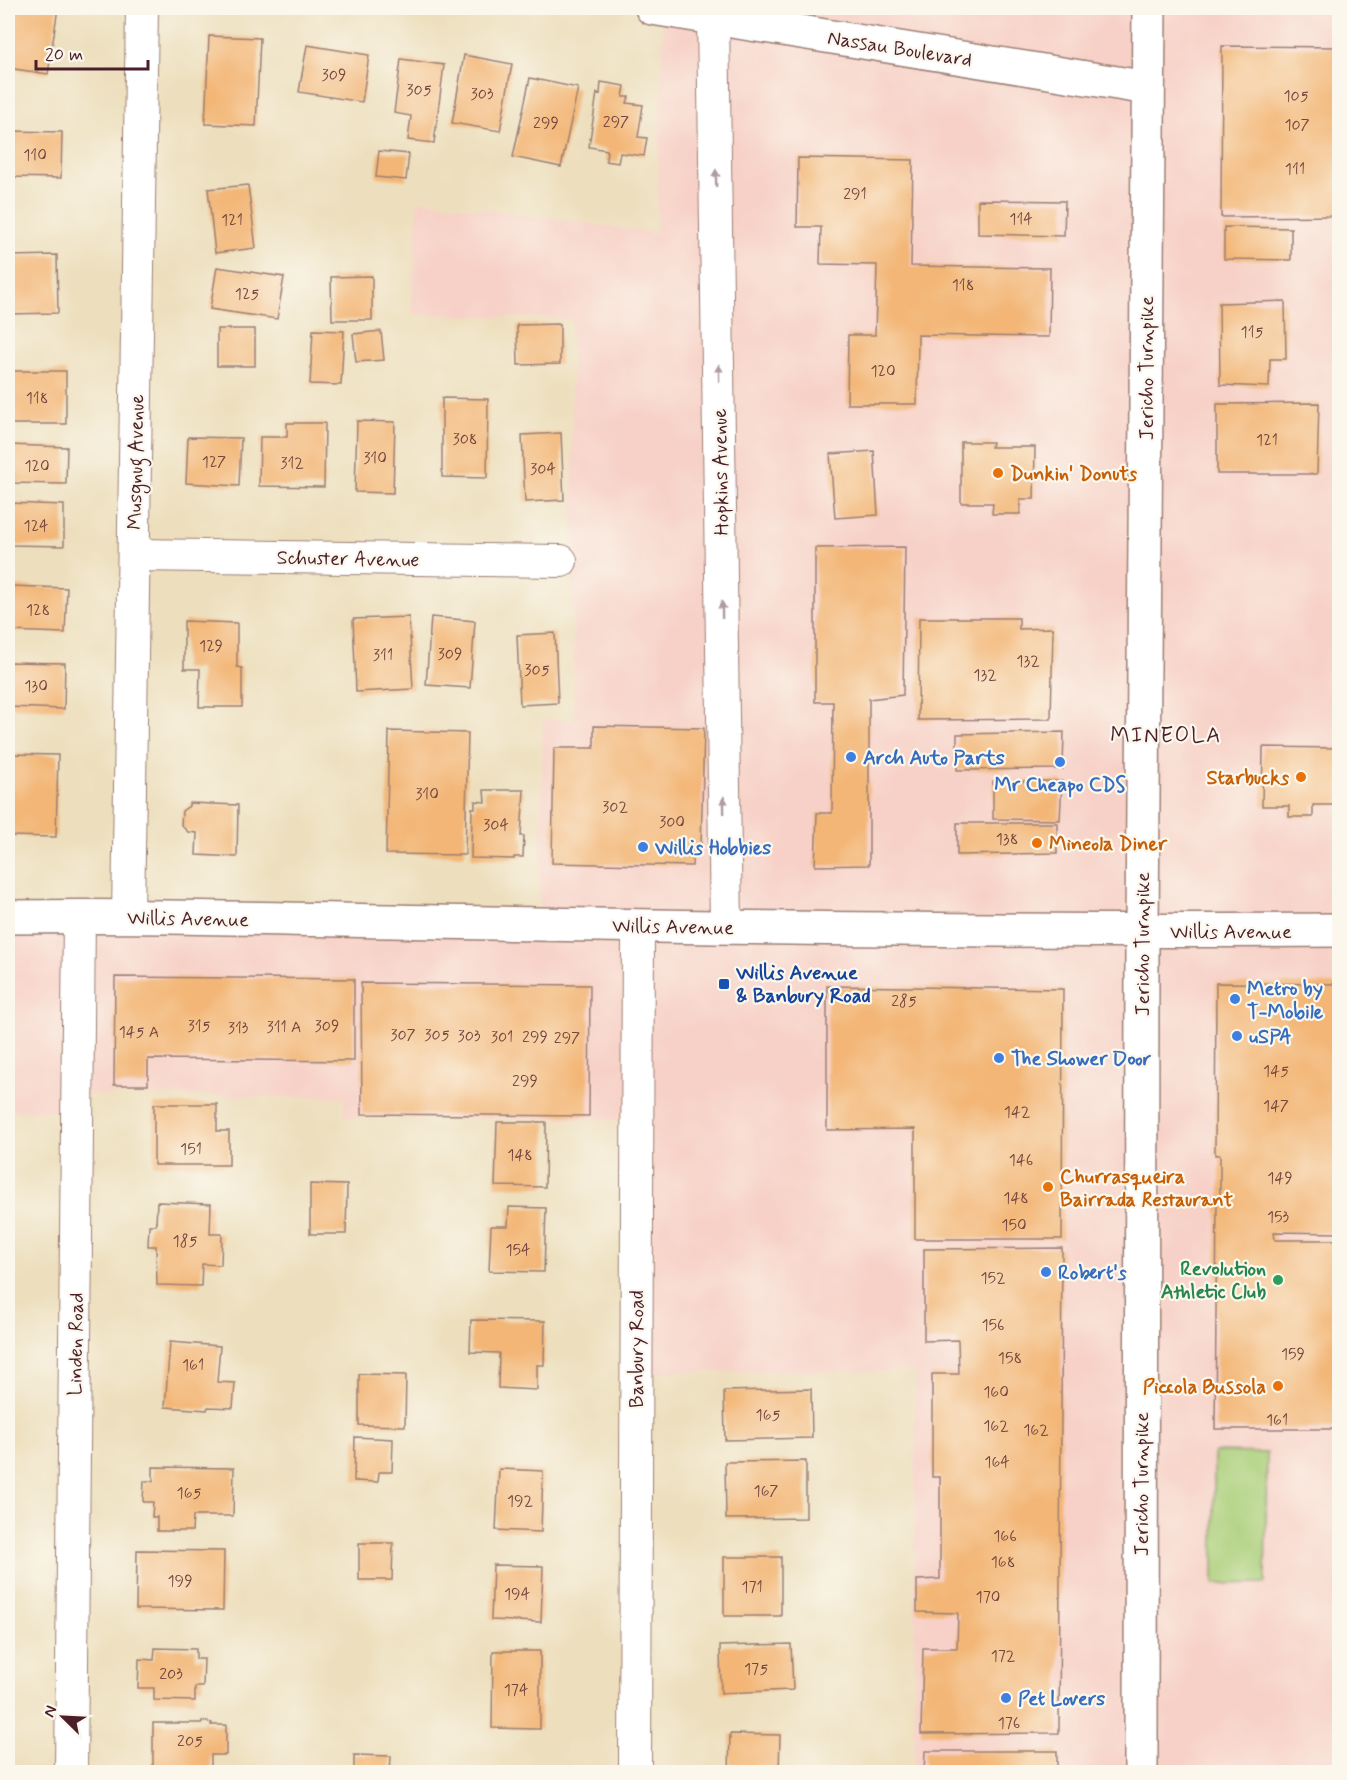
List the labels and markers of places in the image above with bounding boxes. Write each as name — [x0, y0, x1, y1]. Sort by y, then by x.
place label: Dunkin' Donuts — [1010, 461, 1137, 488]
marker: Dunkin' Donuts — [991, 466, 1005, 480]
place label: Arch Auto Parts — [863, 745, 1005, 772]
marker: Arch Auto Parts — [844, 750, 858, 764]
marker: Mr Cheapo CDS — [1053, 755, 1067, 769]
place label: Starbucks — [1207, 765, 1289, 792]
marker: Starbucks — [1294, 770, 1308, 784]
place label: Mr Cheapo CDS — [994, 772, 1126, 799]
place label: Mineola Diner — [1049, 831, 1168, 858]
place label: Willis Hobbies — [654, 835, 771, 862]
marker: Mineola Diner — [1030, 836, 1044, 850]
marker: Willis Hobbies — [636, 840, 650, 854]
place label: Willis Avenue & Banbury Road — [735, 960, 871, 1010]
place label: Metro by T-Mobile — [1247, 976, 1324, 1026]
marker: Willis Avenue & Banbury Road — [717, 977, 731, 991]
marker: Metro by T-Mobile — [1228, 992, 1242, 1006]
place label: uSPA — [1249, 1024, 1292, 1051]
marker: uSPA — [1230, 1029, 1244, 1043]
place label: The Shower Door — [1011, 1046, 1152, 1073]
marker: The Shower Door — [992, 1051, 1006, 1065]
place label: Churrasqueira Bairrada Restaurant — [1060, 1164, 1234, 1214]
marker: Churrasqueira Bairrada Restaurant — [1041, 1180, 1055, 1194]
place label: Revolution Athletic Club — [1161, 1256, 1266, 1306]
place label: Robert's — [1058, 1260, 1127, 1287]
marker: Robert's — [1039, 1265, 1053, 1279]
marker: Revolution Athletic Club — [1271, 1273, 1285, 1287]
place label: Piccola Bussola — [1143, 1374, 1266, 1401]
marker: Piccola Bussola — [1271, 1379, 1285, 1393]
place label: Pet Lovers — [1018, 1686, 1105, 1713]
marker: Pet Lovers — [999, 1691, 1013, 1705]

